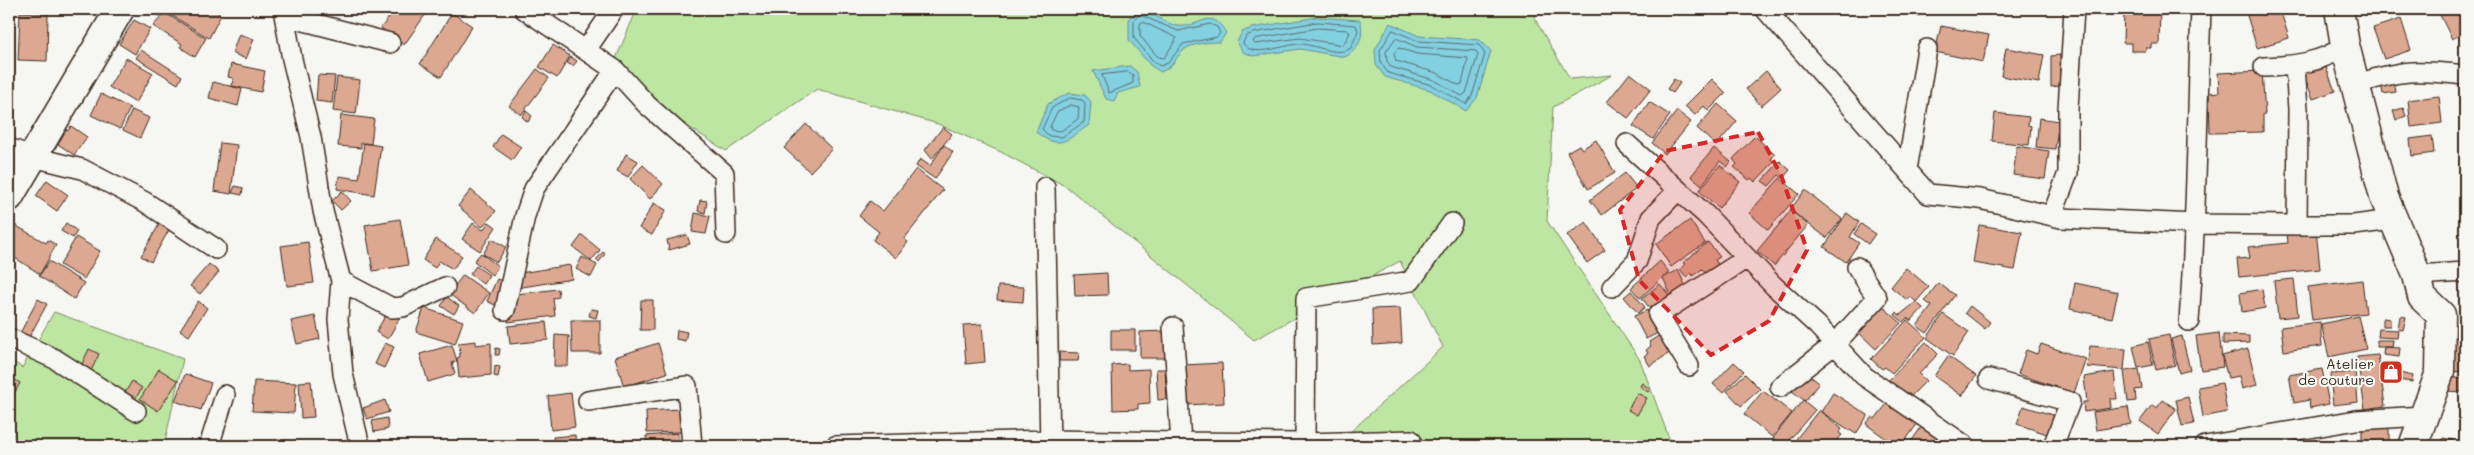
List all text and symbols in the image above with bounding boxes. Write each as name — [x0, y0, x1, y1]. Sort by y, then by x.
place label: Atelier de couture — [2298, 354, 2374, 389]
shop icon: Atelier de couture — [2378, 359, 2404, 385]

